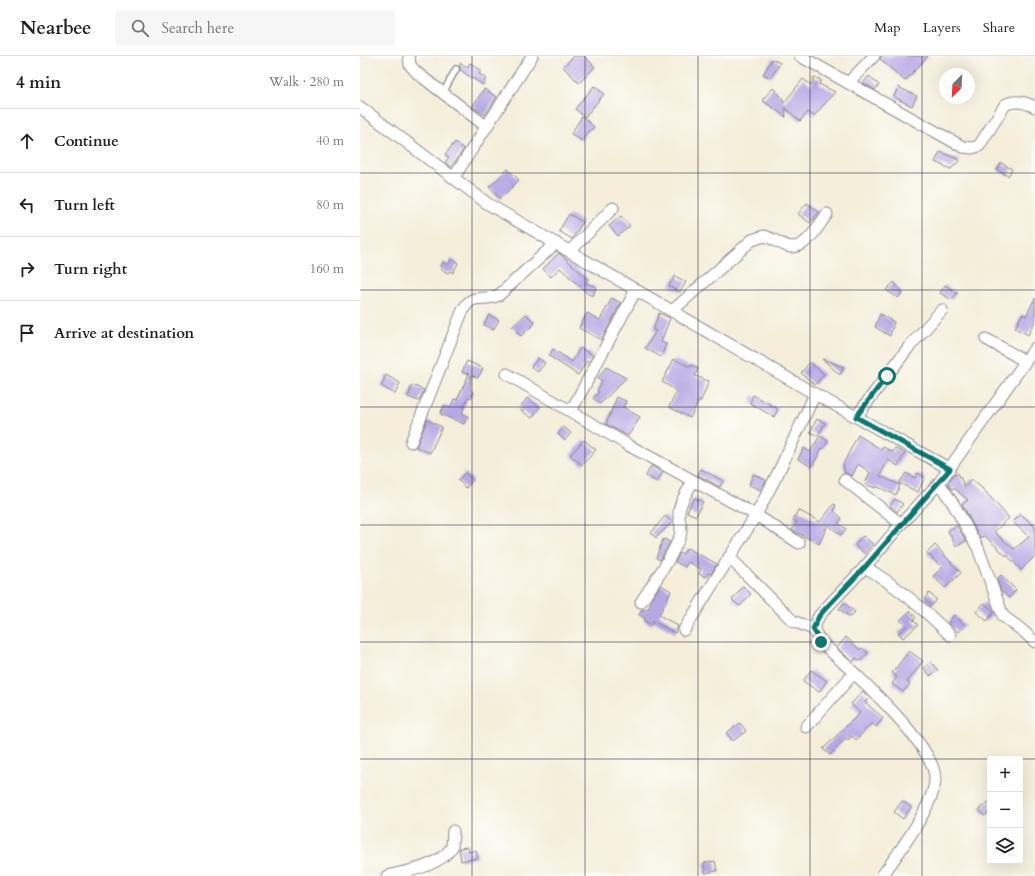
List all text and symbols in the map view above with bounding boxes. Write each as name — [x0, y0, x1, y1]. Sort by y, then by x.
search box — [115, 10, 395, 46]
text: Nearbee — [20, 15, 91, 41]
icon: search — [129, 17, 151, 39]
text: Search here — [161, 18, 234, 38]
text: Map — [874, 18, 901, 37]
text: Layers — [923, 18, 961, 37]
text: Share — [983, 18, 1015, 37]
north arrow — [939, 68, 975, 104]
text: 4 min — [16, 71, 61, 94]
text: Walk · 280 m — [269, 73, 344, 91]
icon: ahead — [16, 130, 38, 152]
text: Continue — [54, 131, 119, 151]
text: 40 m — [316, 132, 344, 150]
icon: left — [16, 194, 38, 216]
text: Turn left — [54, 195, 115, 215]
text: 80 m — [316, 196, 344, 214]
icon: right — [16, 258, 38, 280]
text: Turn right — [54, 259, 127, 279]
text: 160 m — [310, 260, 344, 278]
icon: arrive — [16, 322, 38, 344]
text: Arrive at destination — [54, 323, 194, 343]
route start — [878, 367, 896, 385]
route end — [812, 633, 830, 651]
map controls — [987, 756, 1023, 864]
button: + — [987, 756, 1023, 792]
button: − — [987, 792, 1023, 828]
button: layers — [987, 828, 1023, 864]

